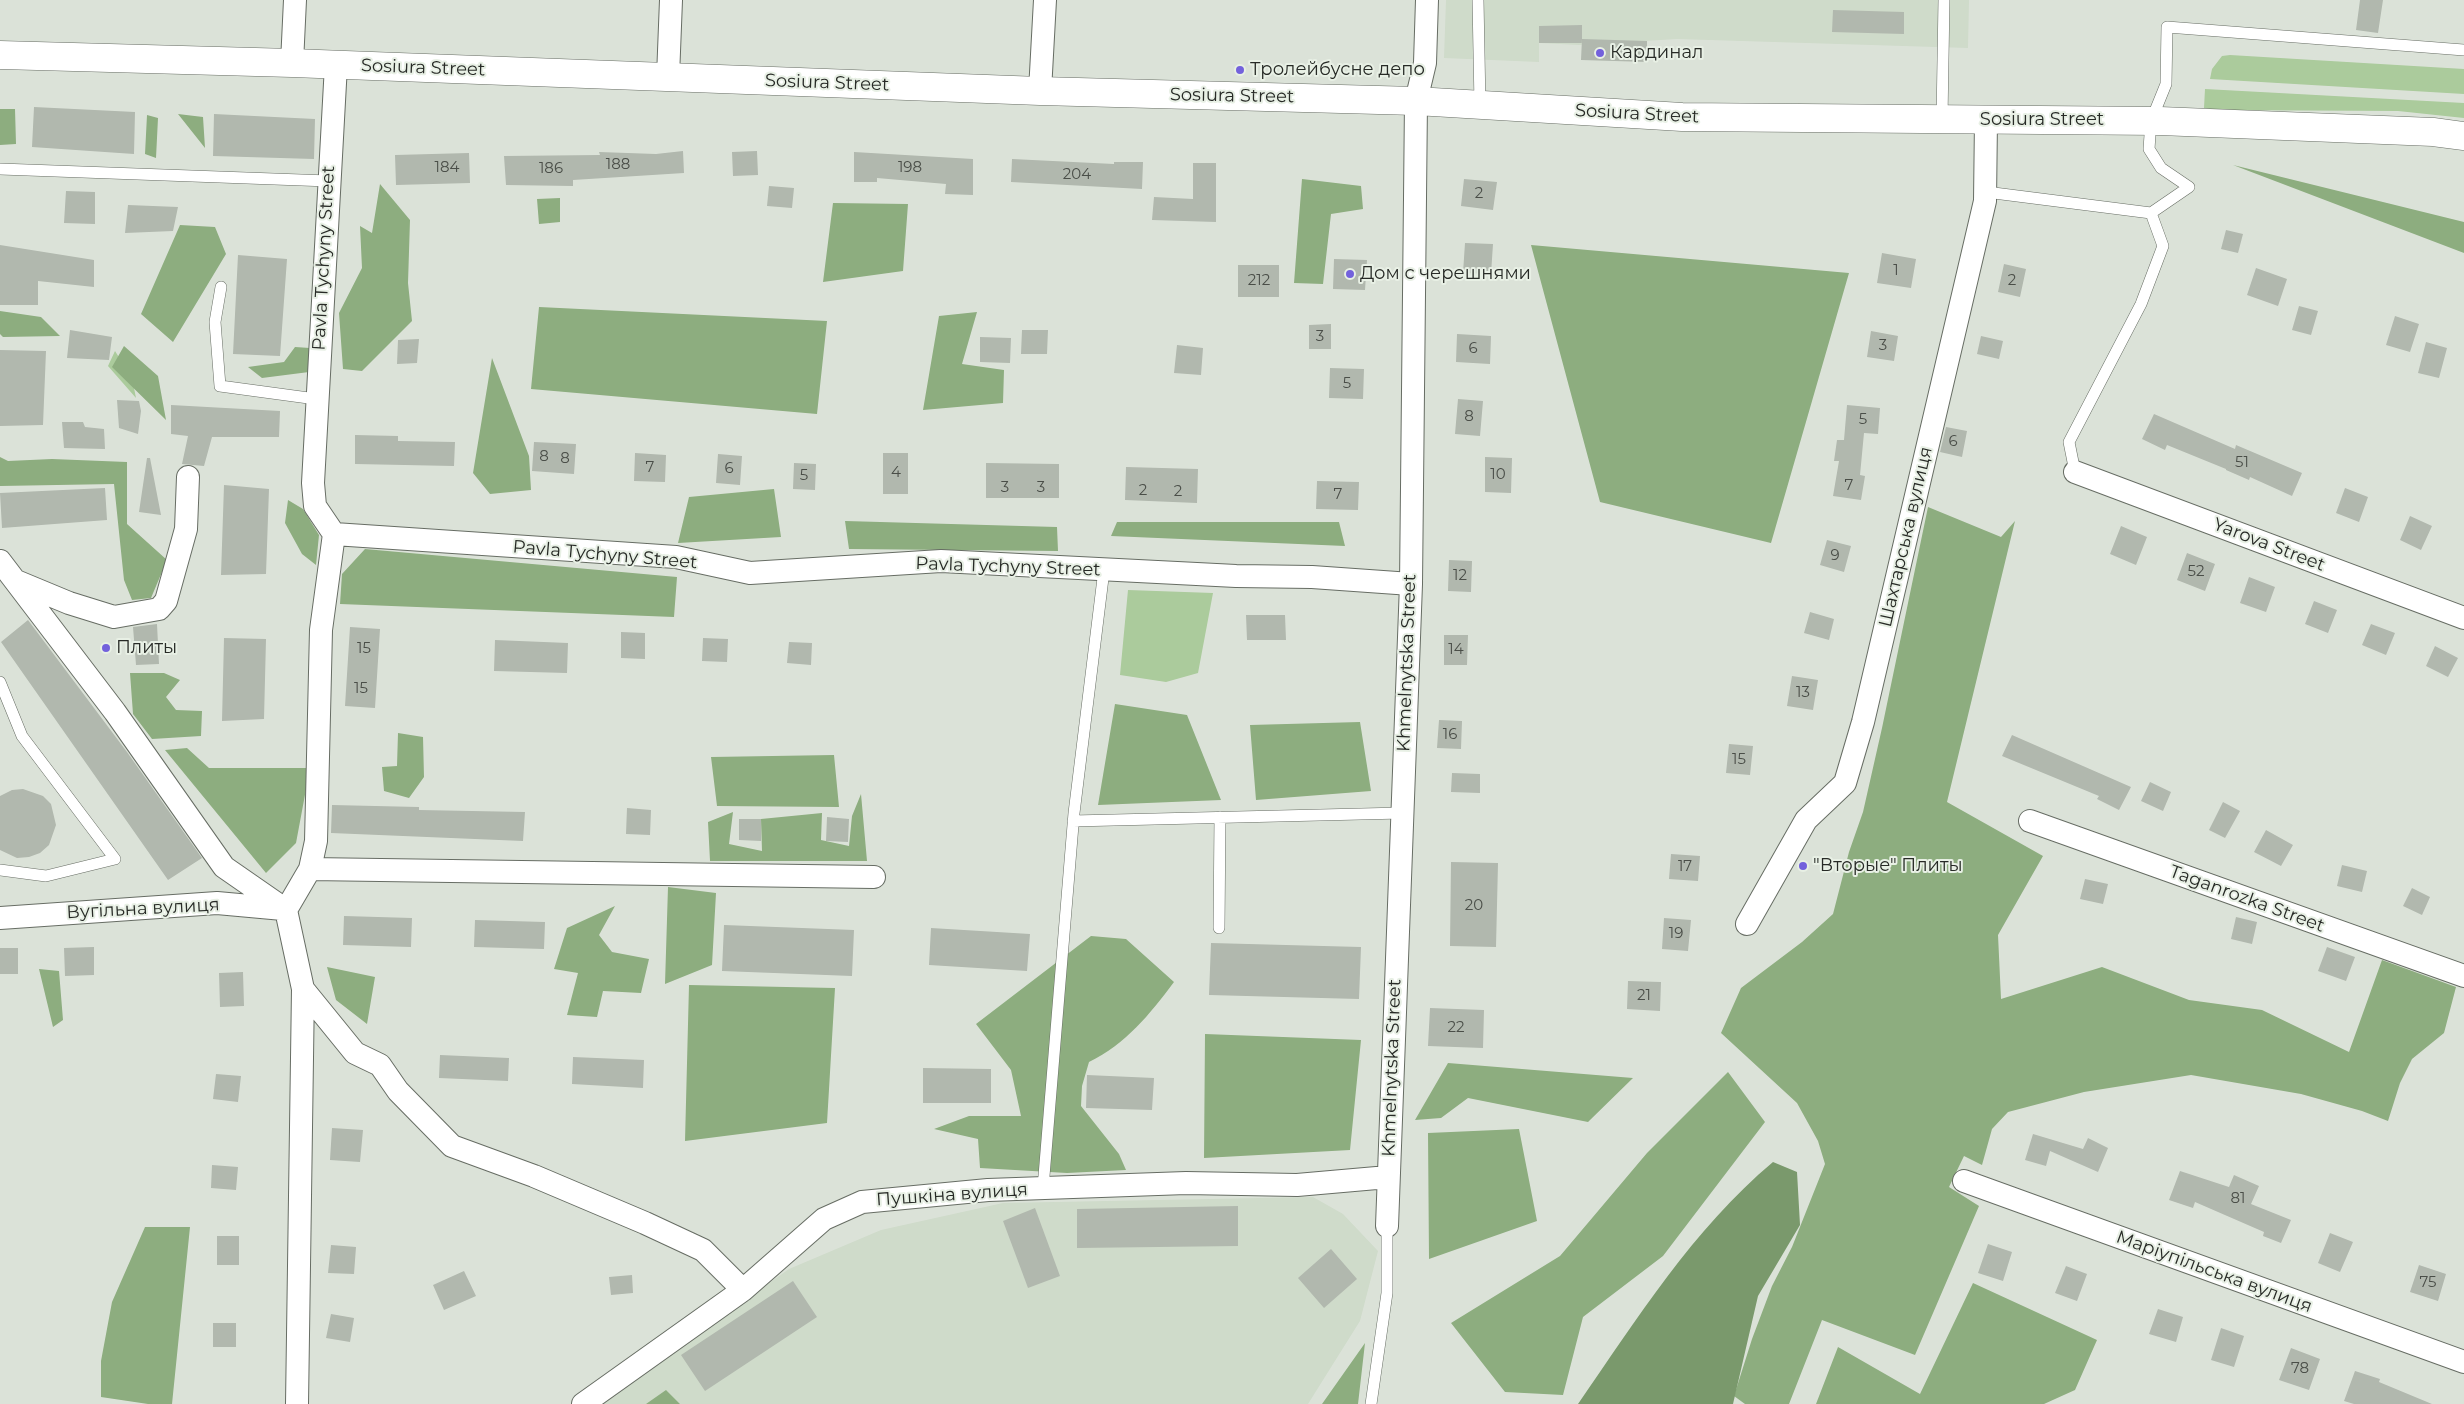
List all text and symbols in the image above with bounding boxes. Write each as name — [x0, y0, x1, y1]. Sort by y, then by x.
place label: Кардинал — [1610, 42, 1703, 64]
marker: Кардинал — [1594, 47, 1606, 59]
street label: Sosiura Street — [361, 55, 485, 81]
place label: Тролейбусне депо — [1250, 59, 1425, 81]
marker: Тролейбусне депо — [1234, 64, 1246, 76]
street label: Sosiura Street — [765, 70, 889, 96]
street label: Sosiura Street — [1170, 84, 1294, 108]
street label: Sosiura Street — [1574, 100, 1700, 128]
street label: Sosiura Street — [1980, 109, 2104, 131]
house number: 188 — [606, 156, 630, 174]
house number: 184 — [435, 159, 459, 177]
house number: 198 — [898, 159, 922, 177]
house number: 186 — [539, 160, 563, 178]
street label: Pavla Tychyny Street — [308, 165, 340, 351]
house number: 204 — [1063, 166, 1091, 184]
house number: 2 — [1475, 185, 1483, 203]
house number: 1 — [1893, 262, 1899, 280]
place label: Дом с черешнями — [1360, 263, 1531, 285]
marker: Дом с черешнями — [1344, 268, 1356, 280]
house number: 212 — [1248, 272, 1270, 290]
house number: 2 — [2008, 272, 2016, 290]
house number: 3 — [1316, 328, 1324, 346]
house number: 3 — [1879, 337, 1887, 355]
house number: 6 — [1468, 340, 1478, 358]
house number: 5 — [1343, 375, 1351, 393]
house number: 8 — [1464, 408, 1474, 426]
house number: 5 — [1859, 411, 1867, 429]
house number: 6 — [1948, 433, 1958, 451]
street label: Шахтарська вулиця — [1875, 445, 1937, 629]
house number: 8 — [539, 448, 549, 466]
house number: 8 — [560, 450, 570, 468]
house number: 51 — [2235, 454, 2249, 472]
house number: 7 — [646, 459, 654, 477]
house number: 6 — [724, 460, 734, 478]
house number: 4 — [891, 464, 901, 482]
house number: 10 — [1490, 466, 1506, 484]
house number: 5 — [800, 467, 808, 485]
house number: 7 — [1845, 477, 1853, 495]
house number: 3 — [1001, 479, 1009, 497]
house number: 3 — [1037, 479, 1045, 497]
house number: 2 — [1139, 482, 1147, 500]
house number: 2 — [1174, 483, 1182, 501]
house number: 7 — [1334, 486, 1342, 504]
street label: Yarova Street — [2210, 514, 2328, 576]
street label: Pavla Tychyny Street — [512, 536, 698, 574]
house number: 9 — [1830, 547, 1840, 565]
street label: Pavla Tychyny Street — [915, 553, 1101, 581]
house number: 52 — [2188, 563, 2204, 581]
house number: 12 — [1453, 567, 1467, 585]
street label: Khmelnytska Street — [1393, 574, 1421, 752]
place label: Плиты — [116, 637, 177, 659]
house number: 15 — [357, 640, 371, 658]
house number: 14 — [1448, 641, 1464, 659]
marker: Плиты — [100, 642, 112, 654]
house number: 15 — [354, 680, 368, 698]
house number: 13 — [1796, 684, 1810, 702]
house number: 16 — [1443, 726, 1457, 744]
house number: 15 — [1732, 751, 1746, 769]
place label: "Вторые" Плиты — [1813, 855, 1963, 877]
house number: 17 — [1678, 858, 1692, 876]
marker: "Вторые" Плиты — [1797, 860, 1809, 872]
street label: Taganrozka Street — [2167, 861, 2327, 937]
street label: Вугільна вулиця — [66, 894, 220, 924]
house number: 20 — [1465, 897, 1483, 915]
house number: 19 — [1669, 925, 1683, 943]
street label: Khmelnytska Street — [1378, 979, 1406, 1157]
house number: 21 — [1637, 987, 1651, 1005]
house number: 22 — [1447, 1019, 1465, 1037]
street label: Пушкіна вулиця — [875, 1179, 1029, 1211]
house number: 81 — [2231, 1190, 2245, 1208]
street label: Маріупільська вулиця — [2113, 1226, 2315, 1318]
house number: 75 — [2419, 1274, 2437, 1292]
house number: 78 — [2291, 1360, 2309, 1378]

